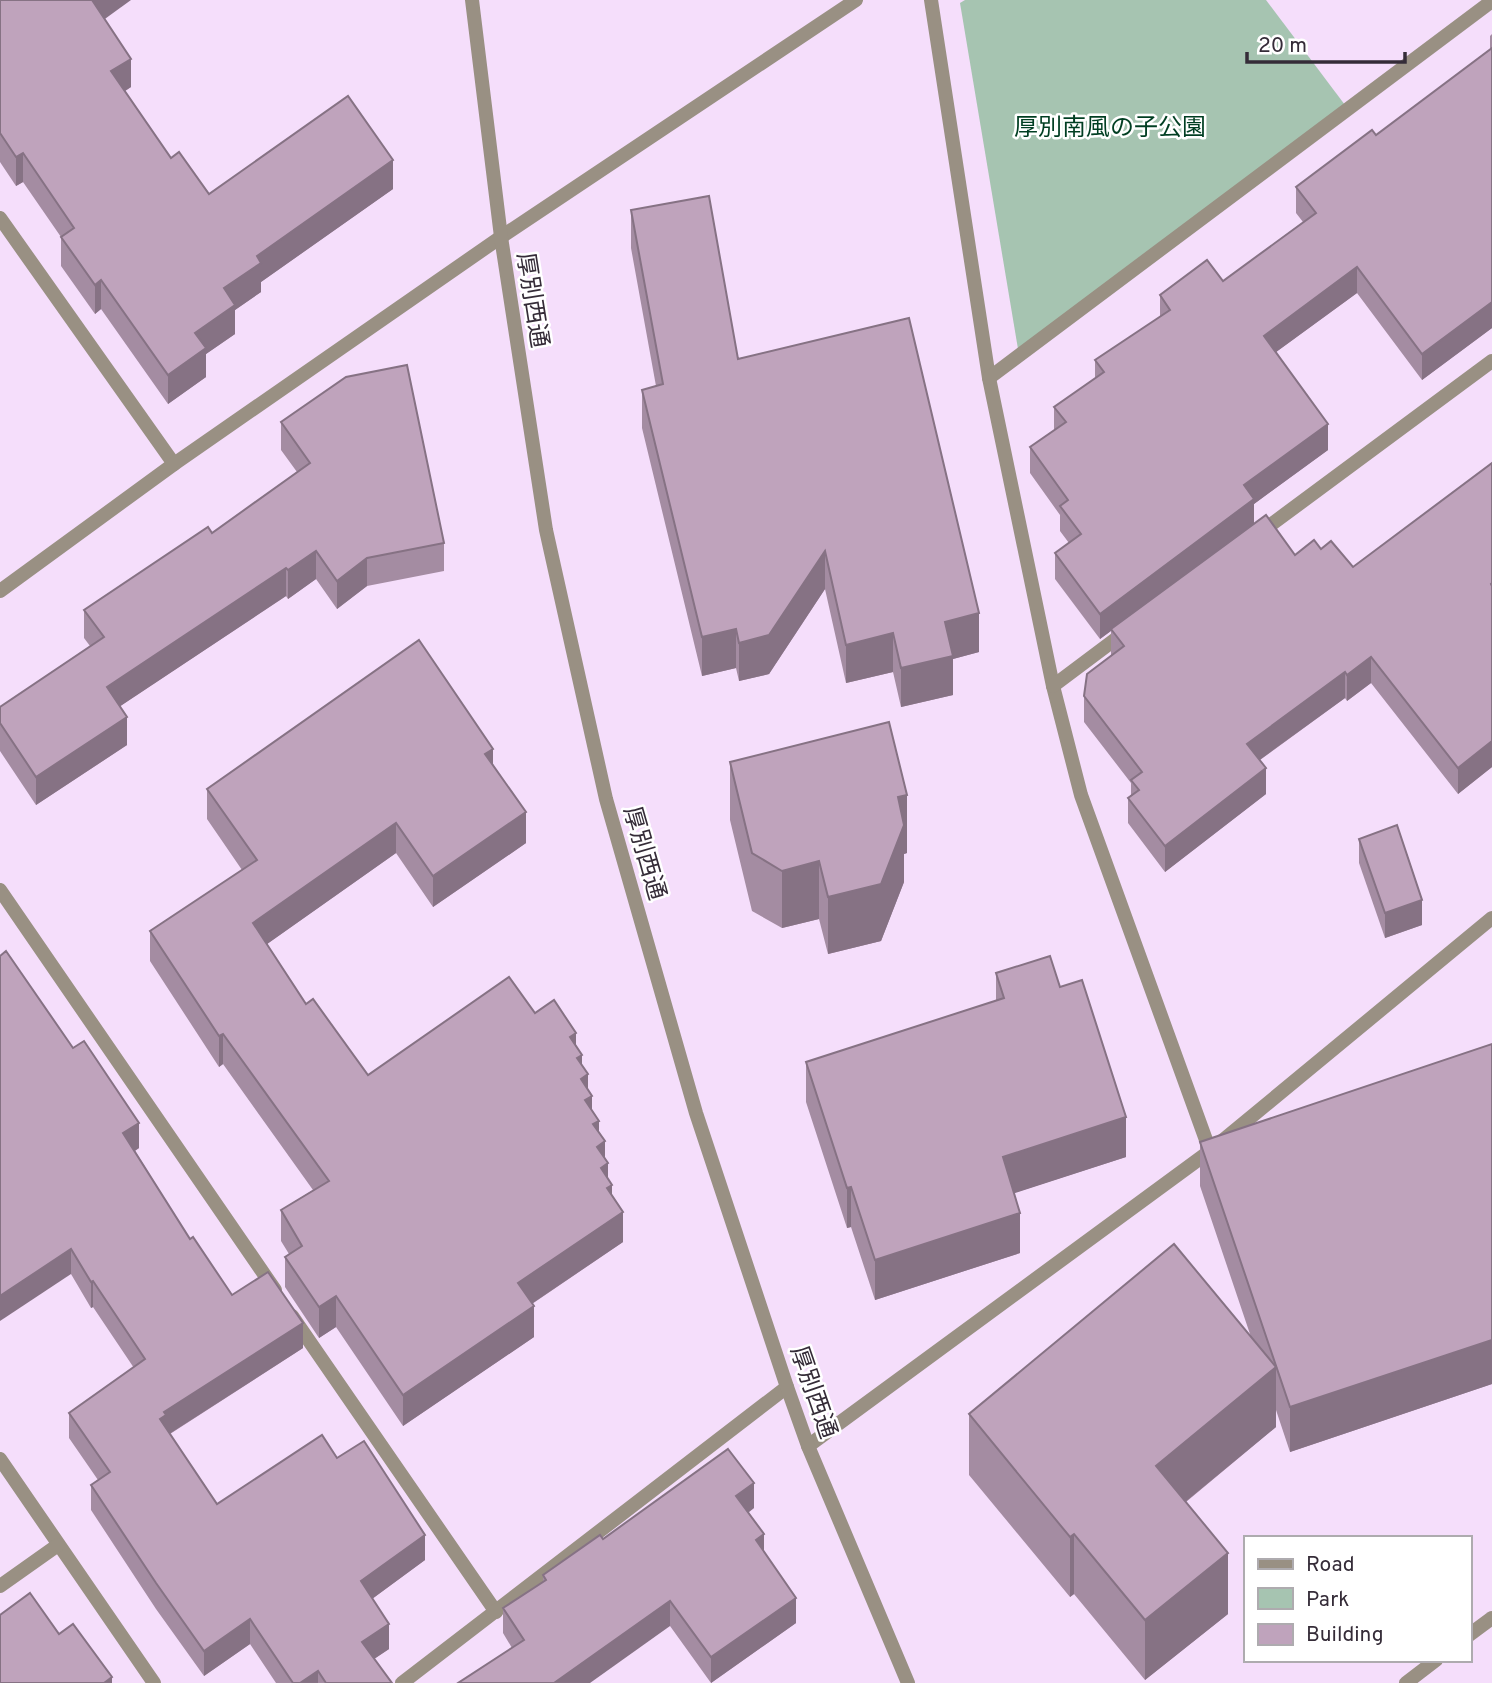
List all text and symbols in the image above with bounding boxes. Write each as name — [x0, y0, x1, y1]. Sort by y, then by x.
scale bar — [1247, 21, 1404, 65]
text: 20 m — [1258, 33, 1307, 60]
park label: 厚別南風の子公園 — [1014, 114, 1206, 144]
street label: 厚別西通 — [509, 251, 553, 350]
street label: 厚別西通 — [615, 803, 671, 904]
street label: 厚別西通 — [782, 1342, 842, 1443]
legend — [1244, 1536, 1471, 1662]
text: Road — [1306, 1552, 1355, 1579]
text: Park — [1306, 1587, 1349, 1614]
text: Building — [1306, 1622, 1384, 1649]

